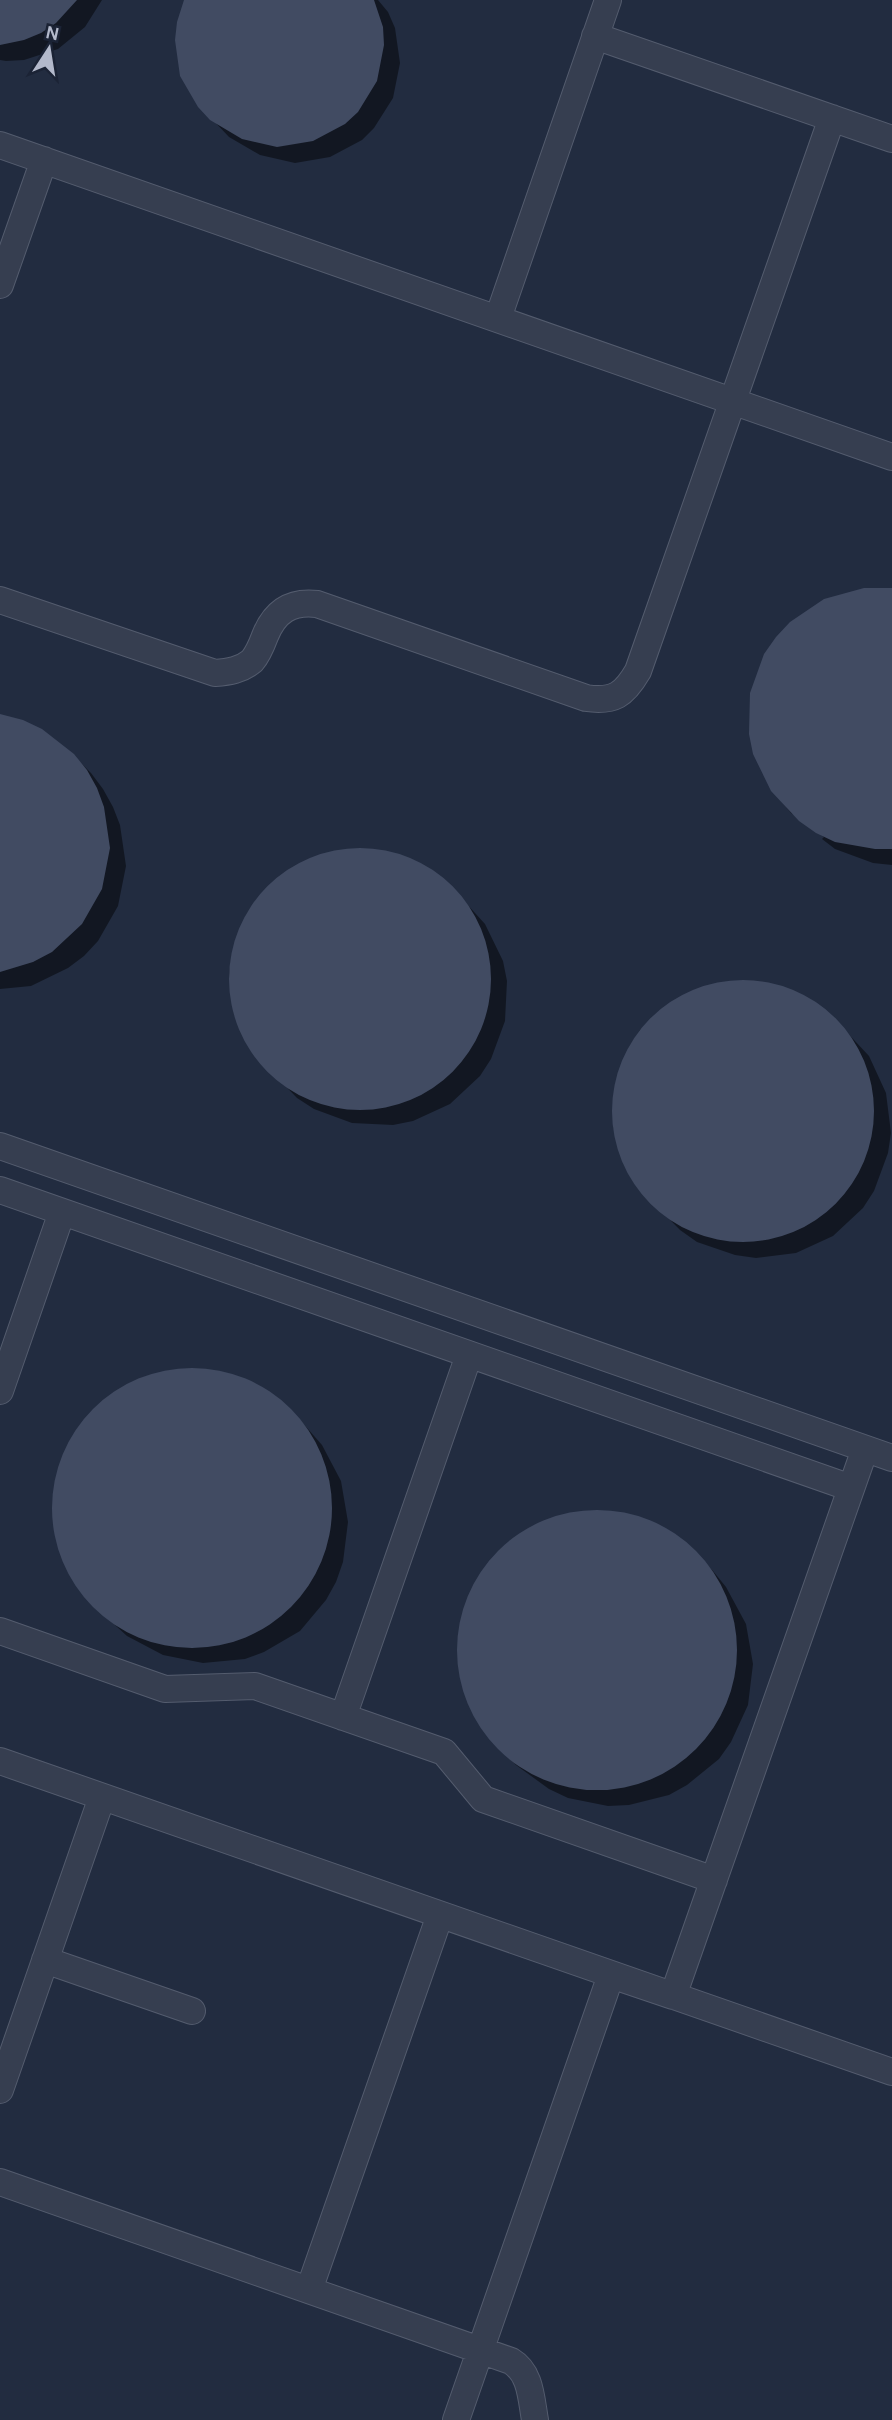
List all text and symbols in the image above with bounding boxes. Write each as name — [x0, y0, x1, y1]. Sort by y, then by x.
north arrow — [14, 14, 84, 84]
text: N — [43, 21, 61, 46]

